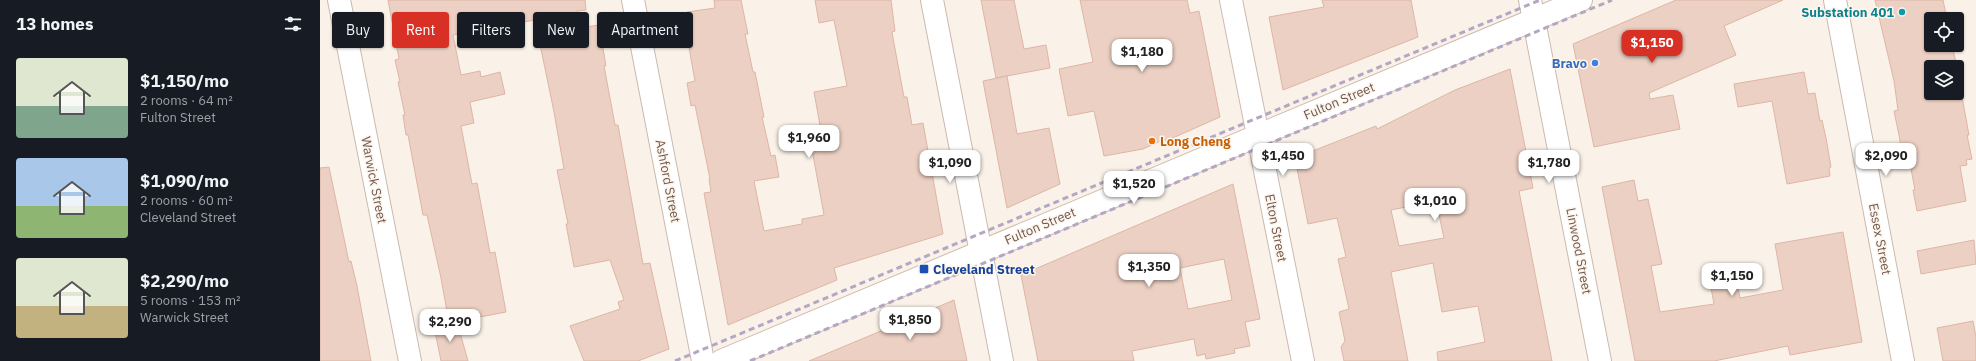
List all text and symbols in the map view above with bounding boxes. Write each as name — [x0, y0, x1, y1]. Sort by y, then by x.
place label: Substation 401 — [1801, 4, 1894, 21]
marker: Substation 401 — [1897, 7, 1907, 17]
chip: Buy — [332, 12, 384, 48]
chip: Rent — [392, 12, 449, 48]
chip: Filters — [457, 12, 525, 48]
chip: New — [533, 12, 589, 48]
chip: Apartment — [597, 12, 693, 48]
map controls — [1924, 12, 1964, 100]
button: locate — [1924, 12, 1964, 52]
text: 13 homes — [16, 13, 93, 35]
icon: filters — [282, 13, 304, 35]
pin: $1,150 — [1619, 30, 1685, 64]
text: $1,150 — [1630, 34, 1674, 51]
pin: $1,180 — [1109, 39, 1175, 73]
text: $1,180 — [1120, 43, 1164, 60]
place label: Bravo — [1552, 55, 1587, 72]
marker: Bravo — [1590, 58, 1600, 68]
button: layers — [1924, 60, 1964, 100]
text: $1,150/mo — [140, 70, 229, 92]
icon: home — [48, 74, 96, 122]
street label: Fulton Street — [1301, 78, 1377, 124]
text: 2 rooms · 64 m² — [140, 92, 233, 109]
text: Fulton Street — [140, 109, 216, 126]
pin: $1,960 — [776, 125, 842, 159]
text: $1,960 — [787, 129, 831, 146]
place label: Long Cheng — [1160, 133, 1231, 150]
street label: Warwick Street — [357, 135, 391, 225]
marker: Long Cheng — [1147, 136, 1157, 146]
street label: Ashford Street — [652, 138, 684, 224]
pin: $1,450 — [1250, 143, 1316, 177]
pin: $2,090 — [1853, 143, 1919, 177]
text: $1,450 — [1261, 147, 1305, 164]
text: $2,090 — [1864, 147, 1908, 164]
pin: $1,090 — [917, 150, 983, 184]
pin: $1,780 — [1516, 150, 1582, 184]
text: $1,090 — [928, 154, 972, 171]
text: $1,780 — [1527, 154, 1571, 171]
text: $1,090/mo — [140, 170, 229, 192]
pin: $1,520 — [1101, 171, 1167, 205]
icon: home — [48, 174, 96, 222]
text: $1,520 — [1112, 175, 1156, 192]
pin: $1,010 — [1402, 188, 1468, 222]
text: 2 rooms · 60 m² — [140, 192, 233, 209]
text: $1,010 — [1413, 192, 1457, 209]
street label: Elton Street — [1261, 193, 1291, 263]
street label: Essex Street — [1865, 202, 1895, 276]
street label: Fulton Street — [1002, 203, 1078, 249]
street label: Linwood Street — [1562, 206, 1596, 296]
text: Cleveland Street — [140, 209, 236, 226]
pin: $1,350 — [1116, 254, 1182, 288]
text: $1,350 — [1127, 258, 1171, 275]
place label: Cleveland Street — [933, 261, 1035, 278]
marker: Cleveland Street — [918, 263, 930, 275]
pin: $1,150 — [1699, 263, 1765, 297]
text: $1,150 — [1710, 267, 1754, 284]
text: $2,290/mo — [140, 270, 229, 292]
icon: home — [48, 274, 96, 322]
text: 5 rooms · 153 m² — [140, 292, 241, 309]
pin: $1,850 — [877, 307, 943, 341]
text: Warwick Street — [140, 309, 229, 326]
pin: $2,290 — [417, 309, 483, 343]
text: $1,850 — [888, 311, 932, 328]
text: $2,290 — [428, 313, 472, 330]

